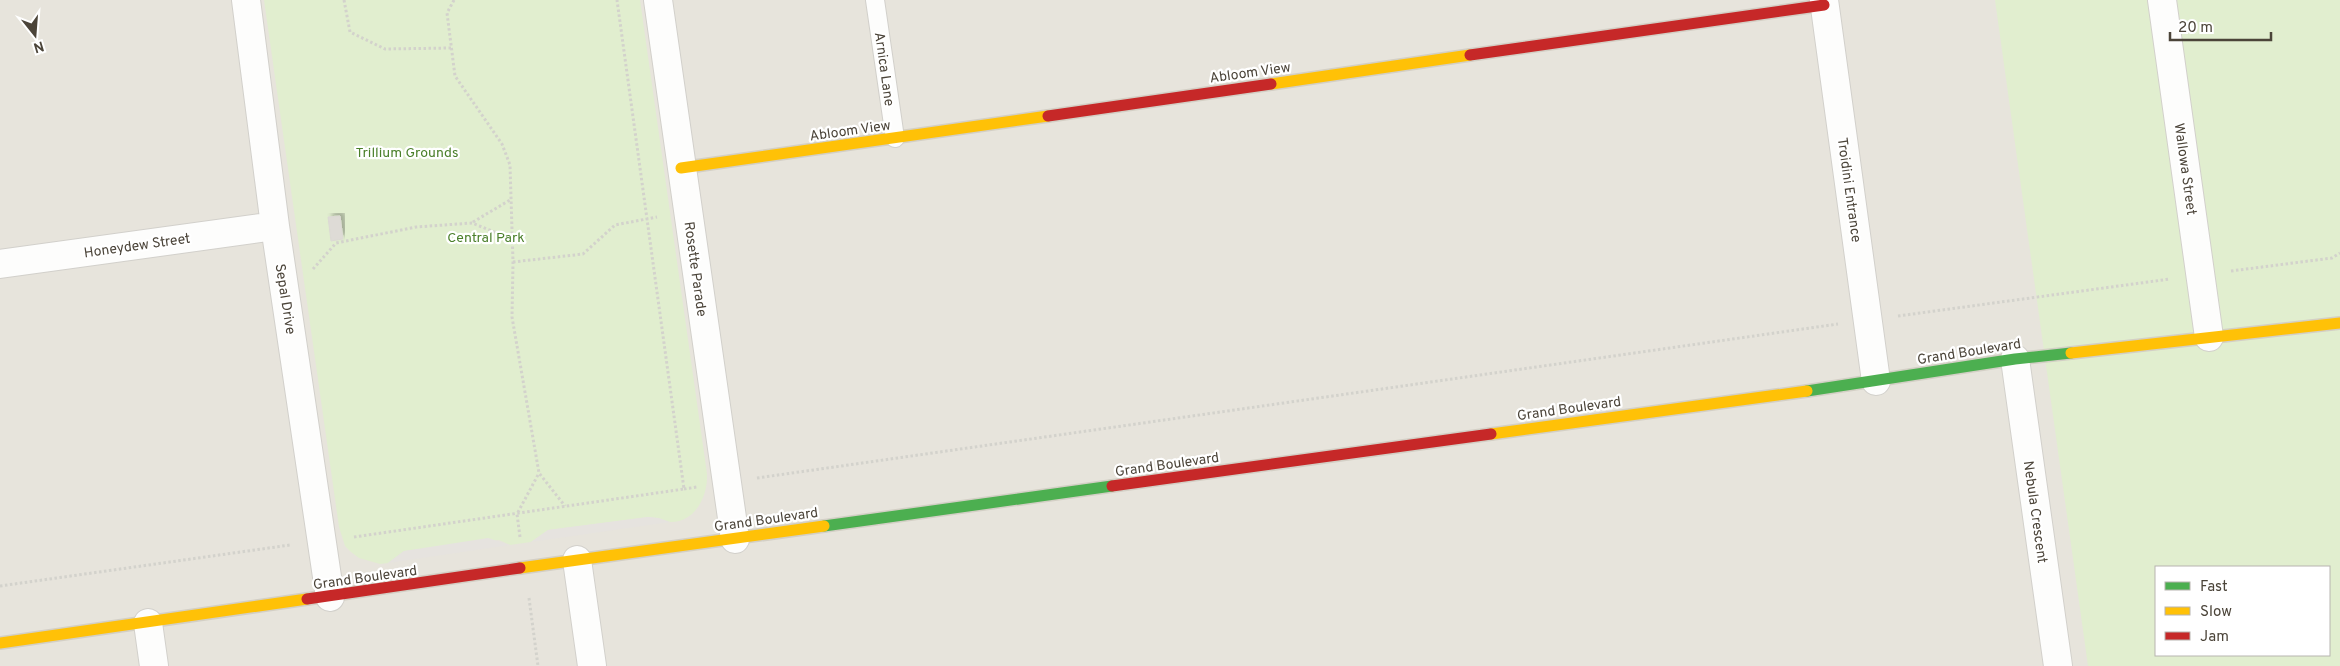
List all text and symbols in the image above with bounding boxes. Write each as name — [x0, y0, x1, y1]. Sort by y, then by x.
north arrow — [10, 10, 60, 60]
scale bar — [2170, 10, 2271, 42]
text: 20 m — [2178, 19, 2213, 38]
street label: Arnica Lane — [870, 31, 897, 107]
text: N — [31, 36, 46, 56]
street label: Abloom View — [1209, 59, 1292, 88]
street label: Abloom View — [809, 117, 892, 146]
street label: Wallowa Street — [2170, 122, 2199, 216]
street label: Troidini Entrance — [1833, 137, 1864, 244]
park label: Trillium Grounds — [356, 145, 458, 162]
street label: Rosette Parade — [679, 221, 710, 318]
park label: Central Park — [447, 230, 525, 247]
street label: Honeydew Street — [83, 231, 192, 262]
street label: Sepal Drive — [271, 263, 298, 336]
street label: Grand Boulevard — [1916, 336, 2022, 369]
street label: Grand Boulevard — [1516, 394, 1622, 425]
street label: Grand Boulevard — [1114, 450, 1220, 481]
street label: Nebula Crescent — [2019, 460, 2050, 565]
street label: Grand Boulevard — [713, 505, 819, 536]
street label: Grand Boulevard — [312, 563, 418, 594]
legend — [2155, 566, 2330, 656]
text: Fast — [2200, 578, 2228, 597]
text: Slow — [2200, 603, 2232, 622]
text: Jam — [2200, 628, 2229, 647]

